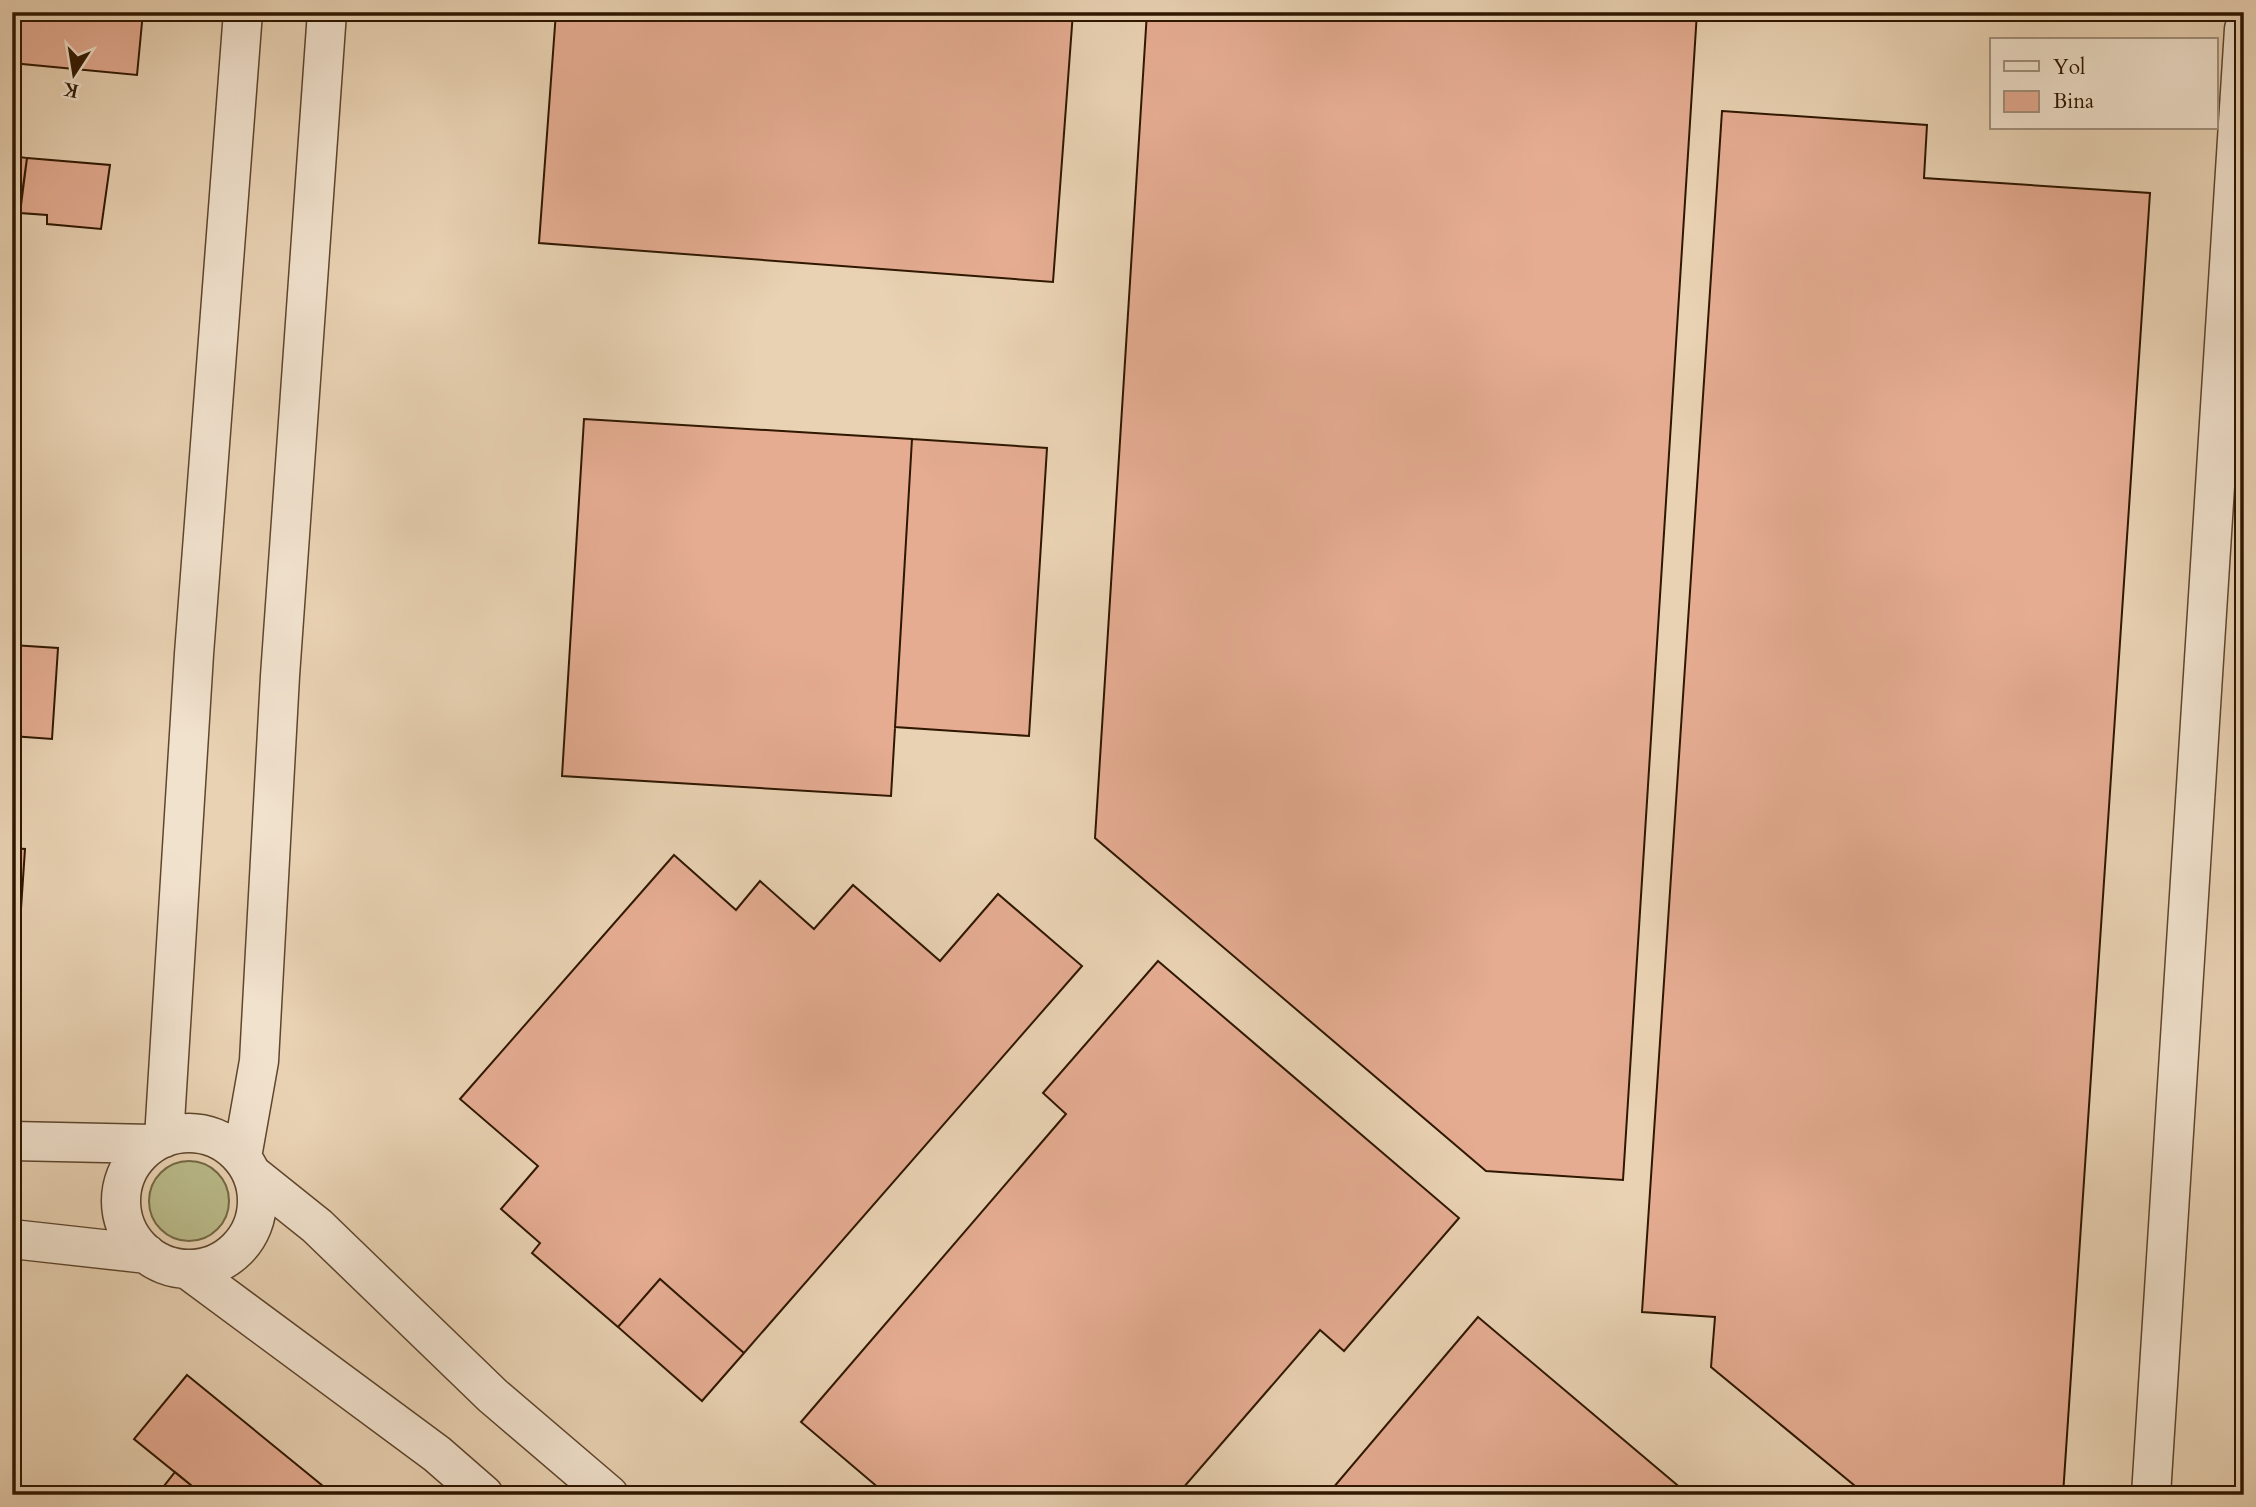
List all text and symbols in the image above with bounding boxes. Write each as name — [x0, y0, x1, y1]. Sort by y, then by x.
north arrow — [38, 38, 108, 108]
legend — [1990, 38, 2218, 130]
text: Yol — [2053, 53, 2085, 82]
text: K — [60, 75, 81, 104]
text: Bina — [2053, 87, 2094, 116]

